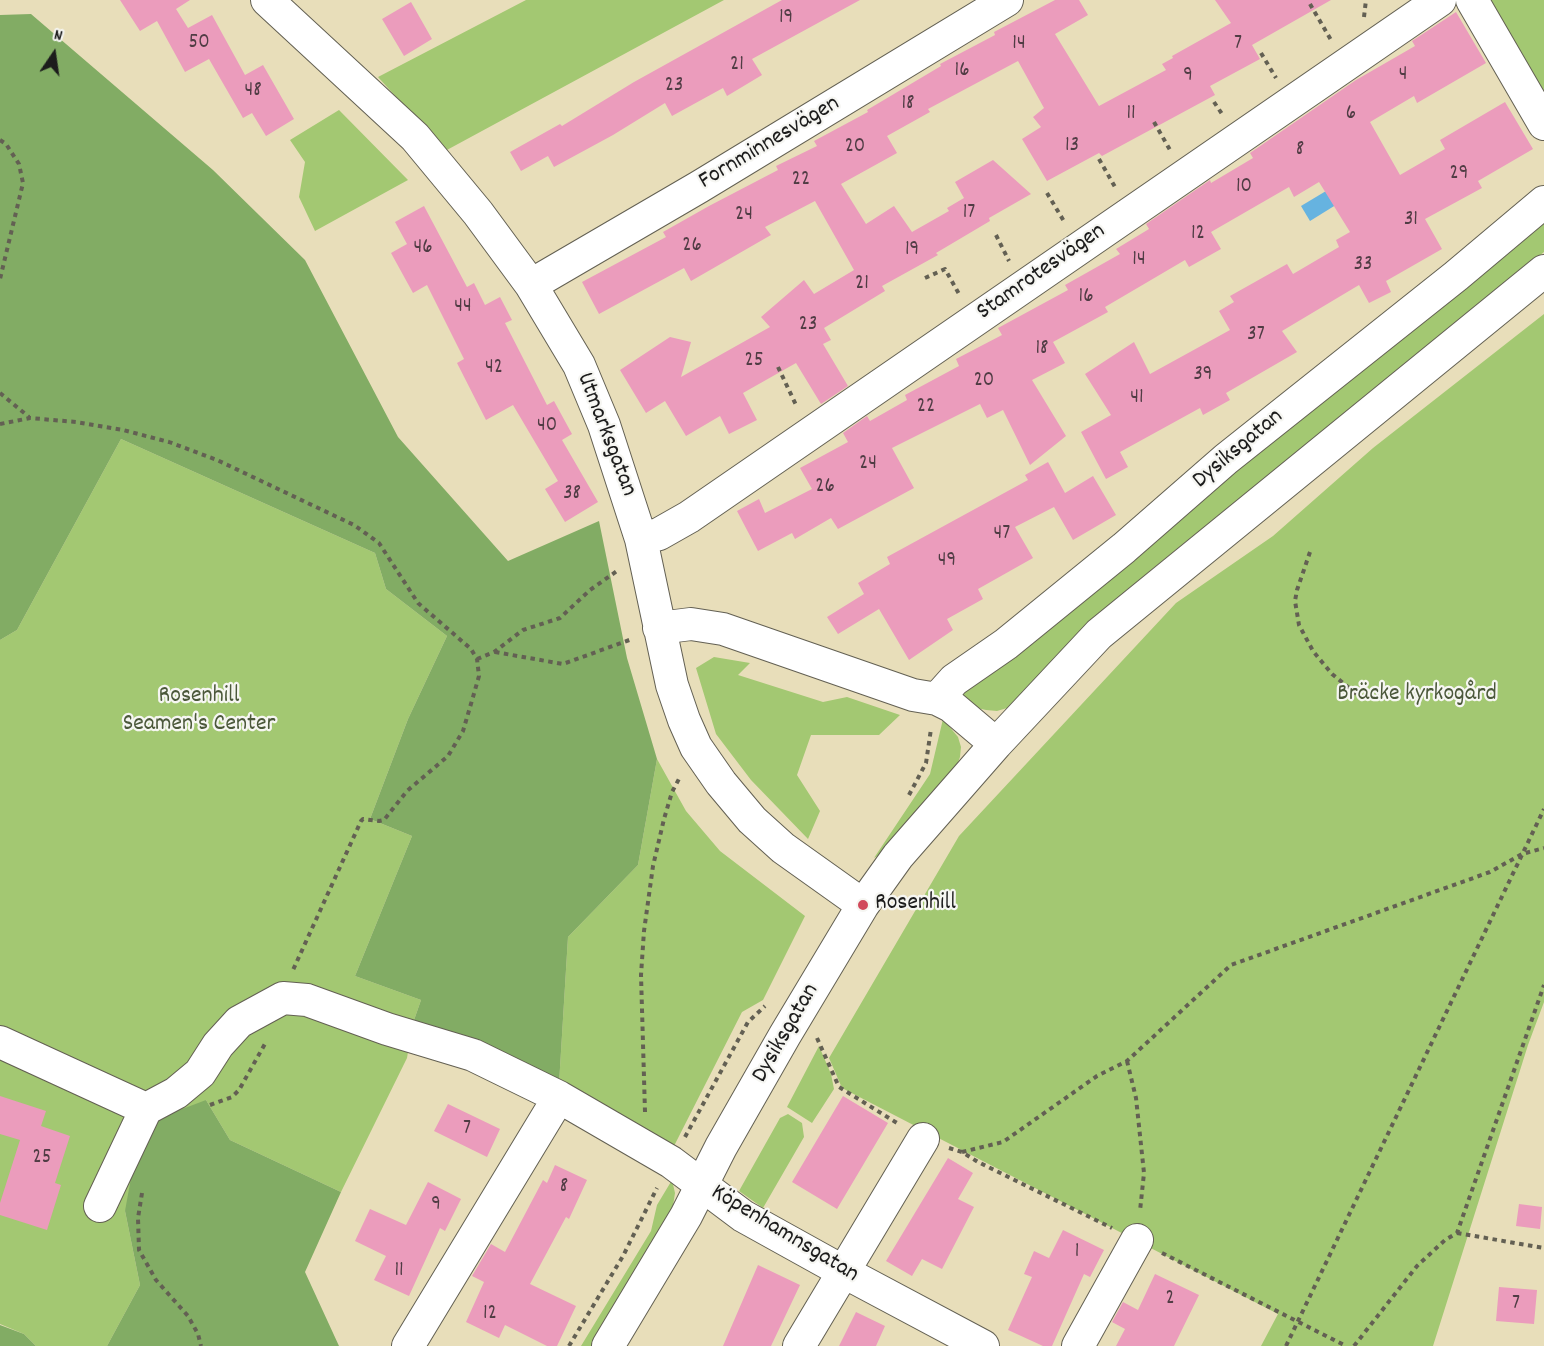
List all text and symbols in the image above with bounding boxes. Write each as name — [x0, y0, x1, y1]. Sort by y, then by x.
house number: 19 — [779, 6, 793, 32]
north arrow — [24, 24, 84, 84]
text: N — [52, 24, 65, 48]
house number: 50 — [188, 31, 210, 57]
house number: 14 — [1012, 32, 1026, 58]
house number: 7 — [1234, 32, 1242, 58]
house number: 21 — [730, 53, 744, 79]
house number: 16 — [955, 59, 969, 85]
house number: 4 — [1399, 63, 1407, 89]
house number: 9 — [1183, 64, 1193, 90]
house number: 23 — [665, 74, 683, 100]
house number: 48 — [244, 79, 262, 105]
street label: Fornminnesvägen — [694, 91, 846, 197]
house number: 18 — [901, 92, 915, 118]
house number: 11 — [1126, 102, 1136, 128]
house number: 6 — [1346, 102, 1356, 128]
house number: 13 — [1065, 134, 1079, 160]
house number: 20 — [845, 135, 865, 161]
house number: 8 — [1296, 138, 1304, 164]
house number: 29 — [1450, 162, 1468, 188]
house number: 22 — [792, 168, 810, 194]
house number: 10 — [1236, 175, 1252, 201]
house number: 17 — [963, 201, 975, 227]
house number: 24 — [735, 203, 753, 229]
house number: 31 — [1404, 208, 1418, 234]
street label: Stamrotesvägen — [972, 218, 1112, 328]
house number: 12 — [1191, 222, 1205, 248]
house number: 26 — [682, 234, 702, 260]
house number: 46 — [413, 236, 433, 262]
house number: 19 — [905, 238, 919, 264]
house number: 14 — [1132, 248, 1146, 274]
house number: 33 — [1354, 253, 1372, 279]
house number: 21 — [855, 272, 869, 298]
house number: 16 — [1079, 285, 1093, 311]
house number: 44 — [454, 295, 472, 321]
house number: 23 — [799, 313, 817, 339]
house number: 37 — [1247, 323, 1265, 349]
house number: 18 — [1035, 337, 1049, 363]
house number: 25 — [745, 349, 763, 375]
house number: 42 — [485, 356, 503, 382]
house number: 39 — [1194, 363, 1212, 389]
street label: Utmarksgatan — [568, 369, 642, 501]
house number: 20 — [974, 369, 994, 395]
house number: 41 — [1130, 386, 1144, 412]
house number: 22 — [917, 395, 935, 421]
street label: Dysiksgatan — [1188, 404, 1290, 496]
house number: 40 — [537, 414, 557, 440]
house number: 24 — [859, 452, 877, 478]
house number: 26 — [815, 475, 835, 501]
house number: 38 — [563, 482, 581, 508]
house number: 47 — [994, 522, 1010, 548]
house number: 49 — [938, 549, 956, 575]
park label: Bräcke kyrkogård — [1337, 682, 1497, 710]
park label: Rosenhill Seamen's Center — [123, 684, 275, 740]
place label: Rosenhill — [875, 891, 956, 919]
marker: Rosenhill — [856, 898, 870, 912]
street label: Dysiksgatan — [747, 979, 827, 1089]
house number: 7 — [463, 1117, 471, 1143]
house number: 25 — [33, 1146, 51, 1172]
house number: 8 — [560, 1175, 568, 1201]
street label: Köpenhamnsgatan — [705, 1180, 863, 1290]
house number: 9 — [431, 1193, 441, 1219]
house number: 1 — [1075, 1240, 1079, 1266]
house number: 11 — [394, 1259, 404, 1285]
house number: 2 — [1165, 1287, 1175, 1313]
house number: 7 — [1512, 1292, 1520, 1318]
house number: 12 — [483, 1302, 497, 1328]

